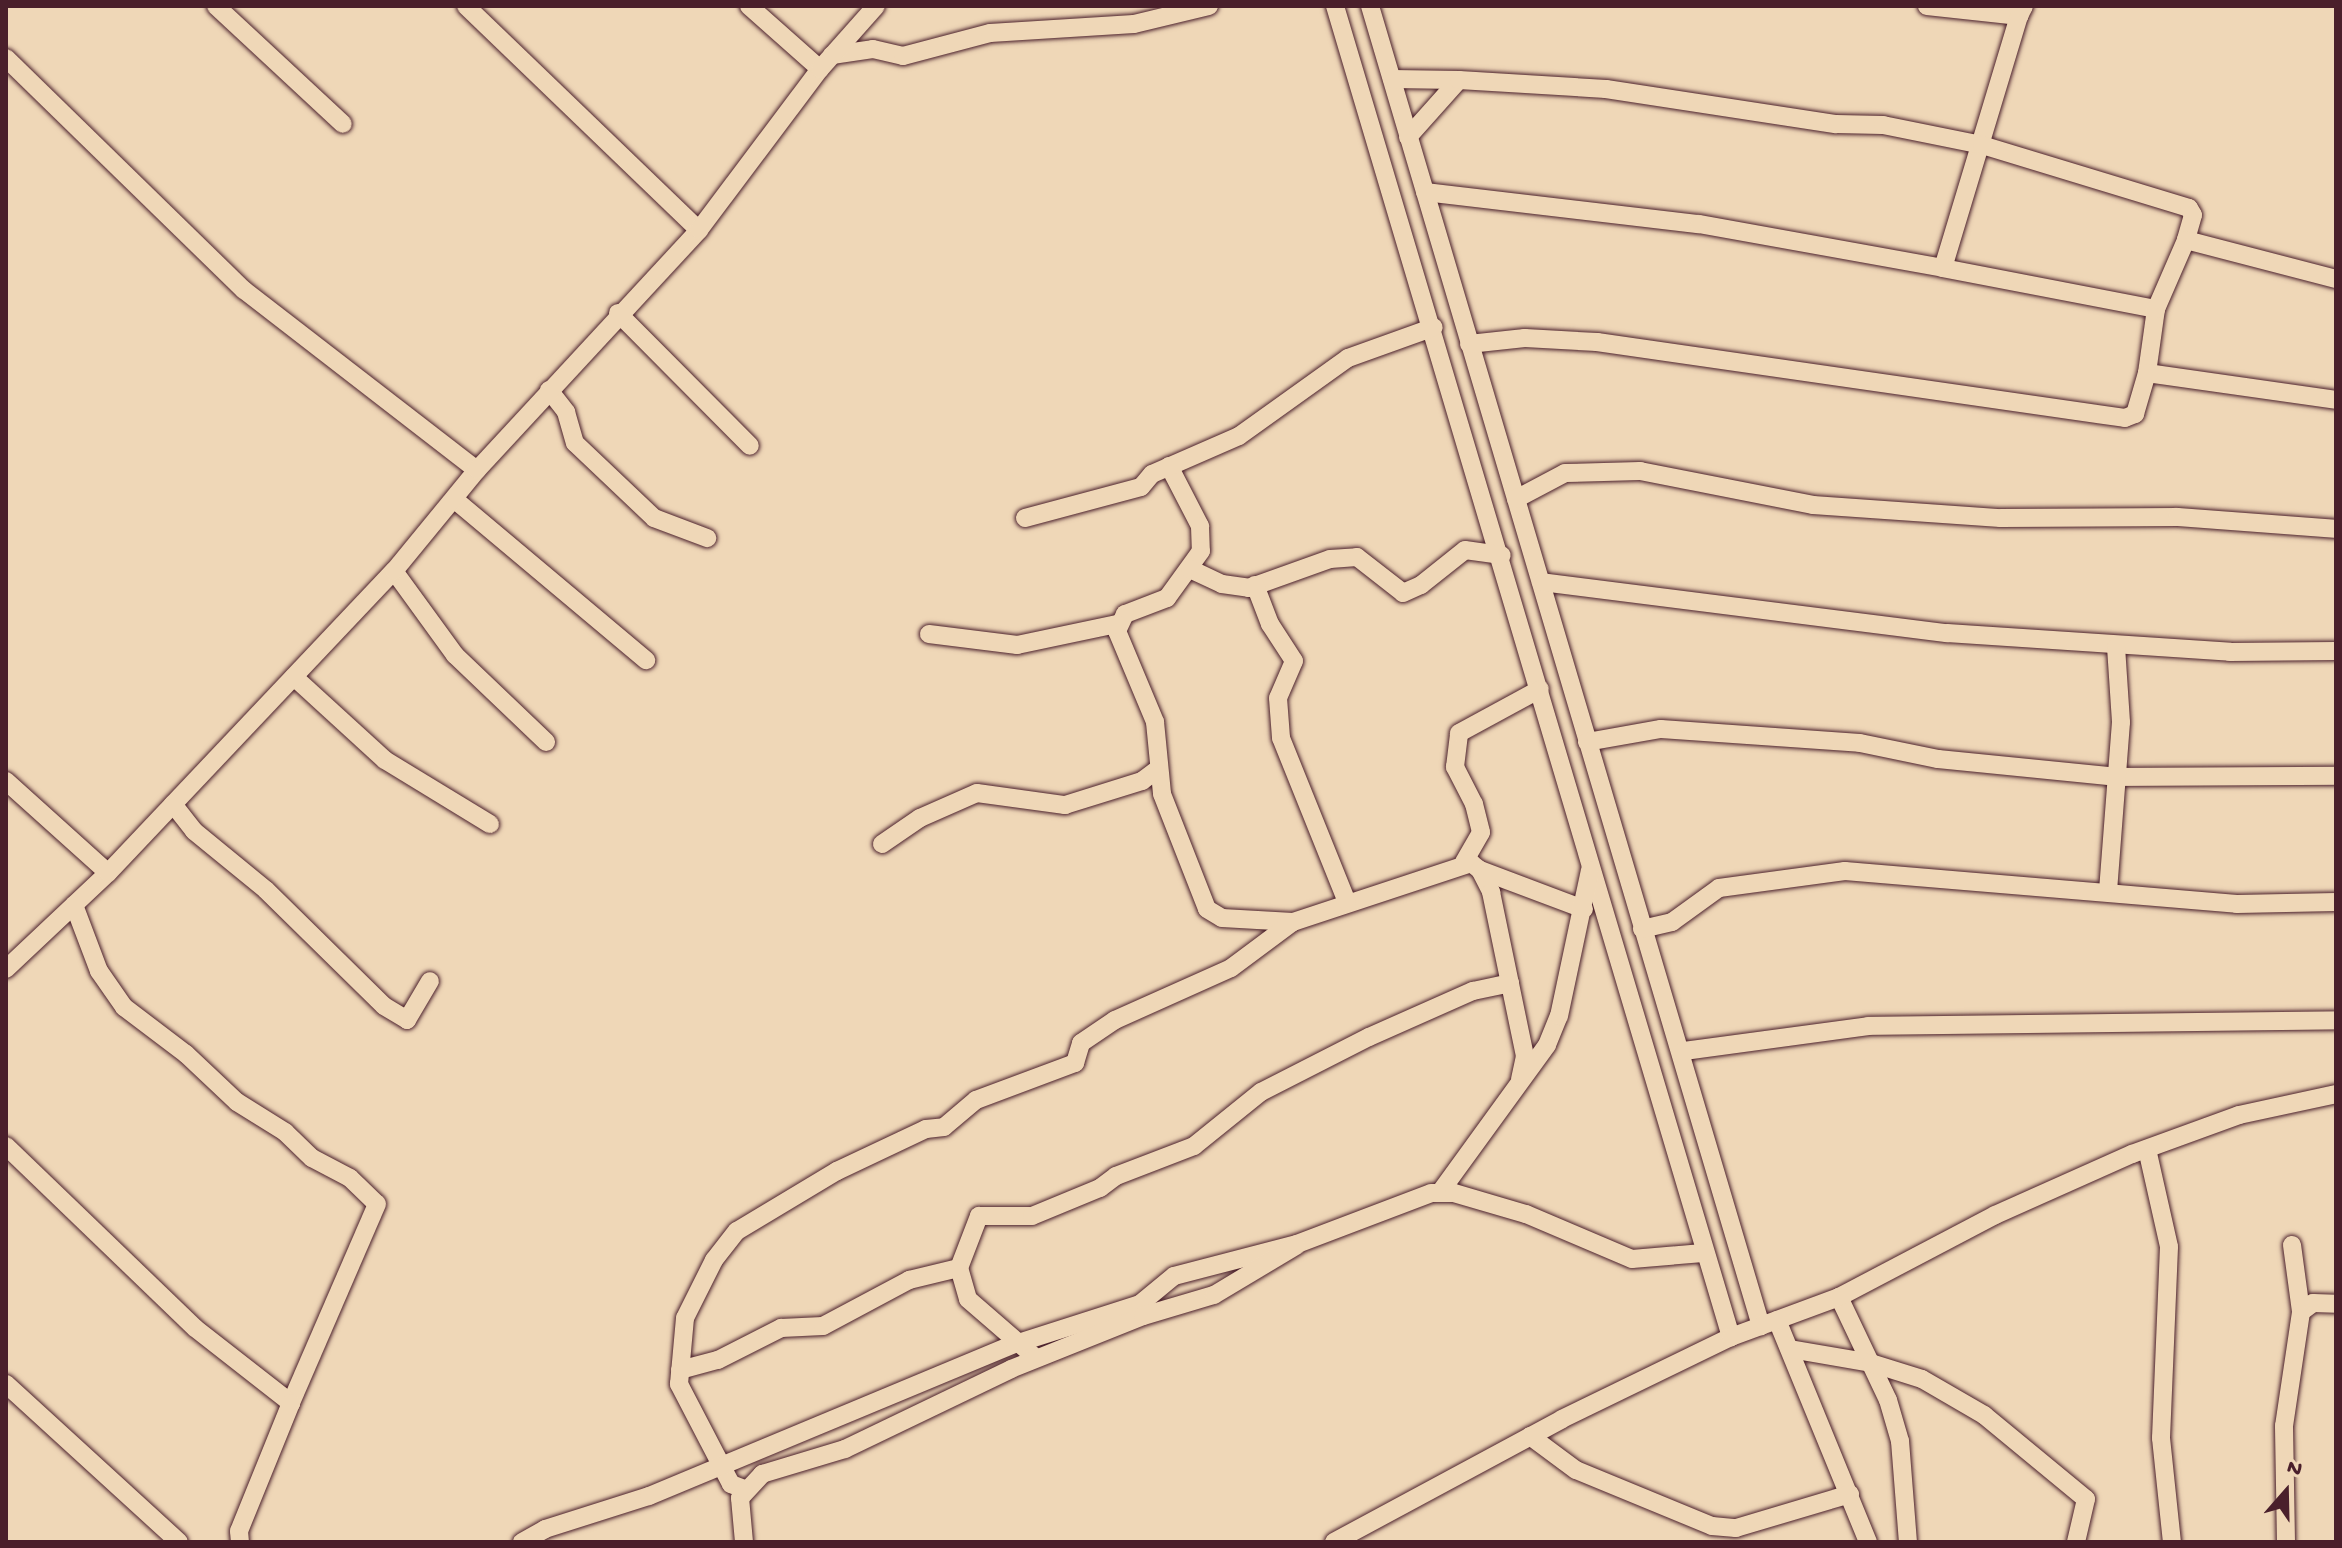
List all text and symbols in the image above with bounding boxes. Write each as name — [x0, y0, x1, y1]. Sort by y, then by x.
north arrow — [2246, 1452, 2326, 1532]
text: N — [2283, 1455, 2305, 1484]

